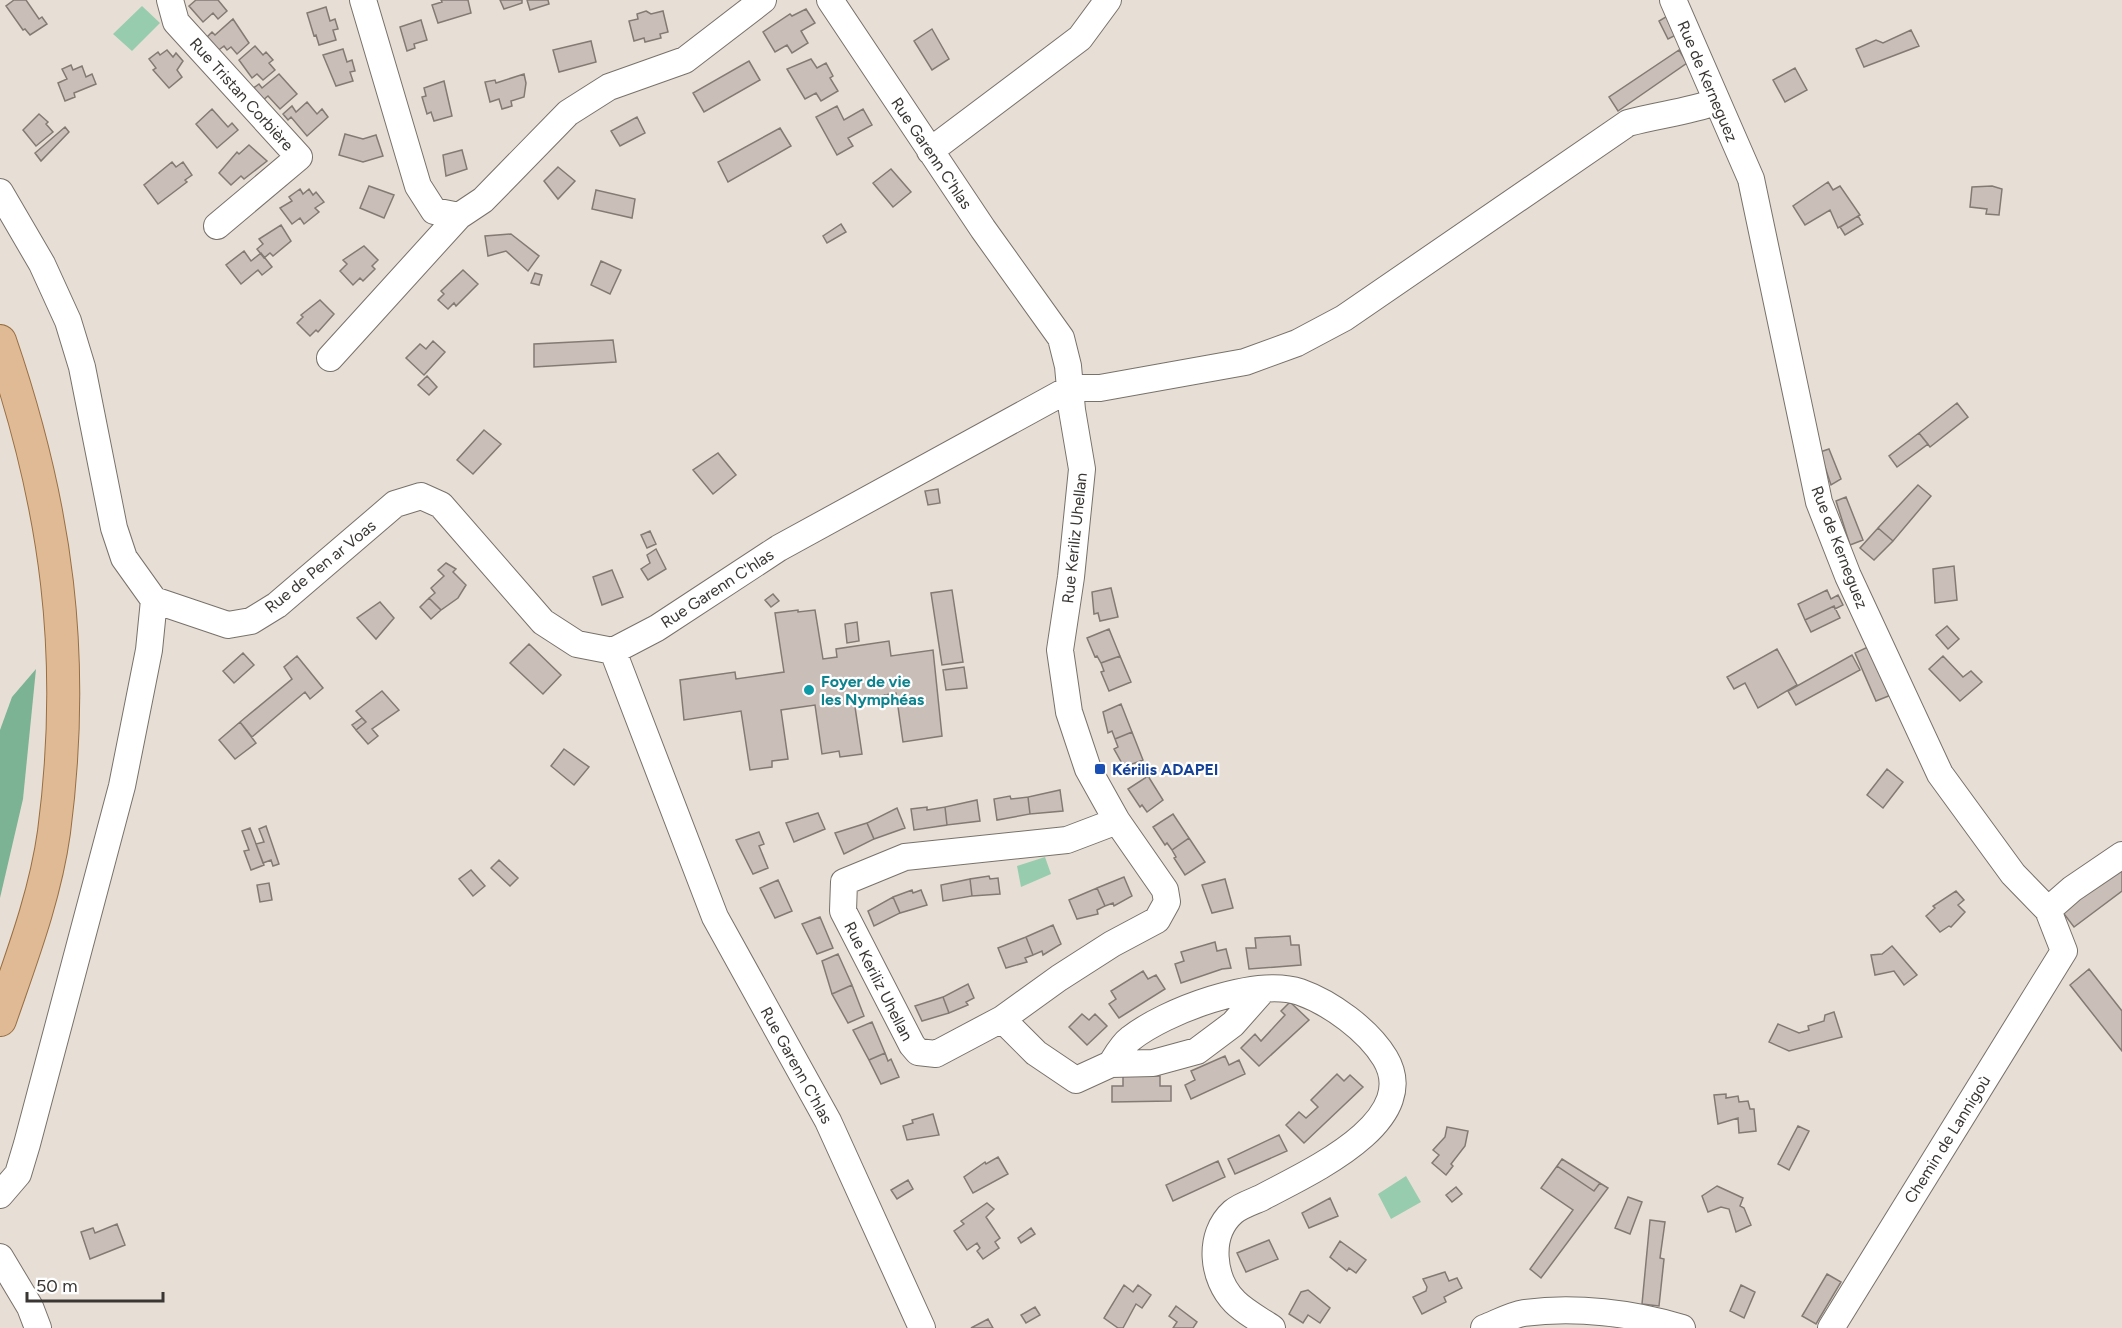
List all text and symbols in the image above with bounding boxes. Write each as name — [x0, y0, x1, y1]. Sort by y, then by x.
street label: Rue de Kerneguez — [1673, 18, 1742, 145]
street label: Rue Tristan Corbière — [186, 34, 298, 155]
street label: Rue Garenn C'hlas — [887, 94, 976, 213]
street label: Rue Keriliz Uhellan — [1058, 472, 1091, 604]
street label: Rue de Kerneguez — [1807, 483, 1872, 611]
street label: Rue de Pen ar Voas — [261, 516, 380, 617]
street label: Rue Garenn C'hlas — [657, 545, 777, 632]
place label: Foyer de vie les Nymphéas — [821, 672, 925, 709]
marker: Foyer de vie les Nymphéas — [802, 683, 816, 697]
place label: Kérilis ADAPEI — [1112, 760, 1218, 779]
marker: Kérilis ADAPEI — [1093, 762, 1107, 776]
street label: Rue Keriliz Uhellan — [840, 918, 917, 1044]
street label: Rue Garenn C'hlas — [757, 1003, 837, 1127]
street label: Chemin de Lannigoù — [1900, 1072, 1994, 1207]
scale bar — [27, 1265, 164, 1303]
text: 50 m — [36, 1275, 78, 1297]

